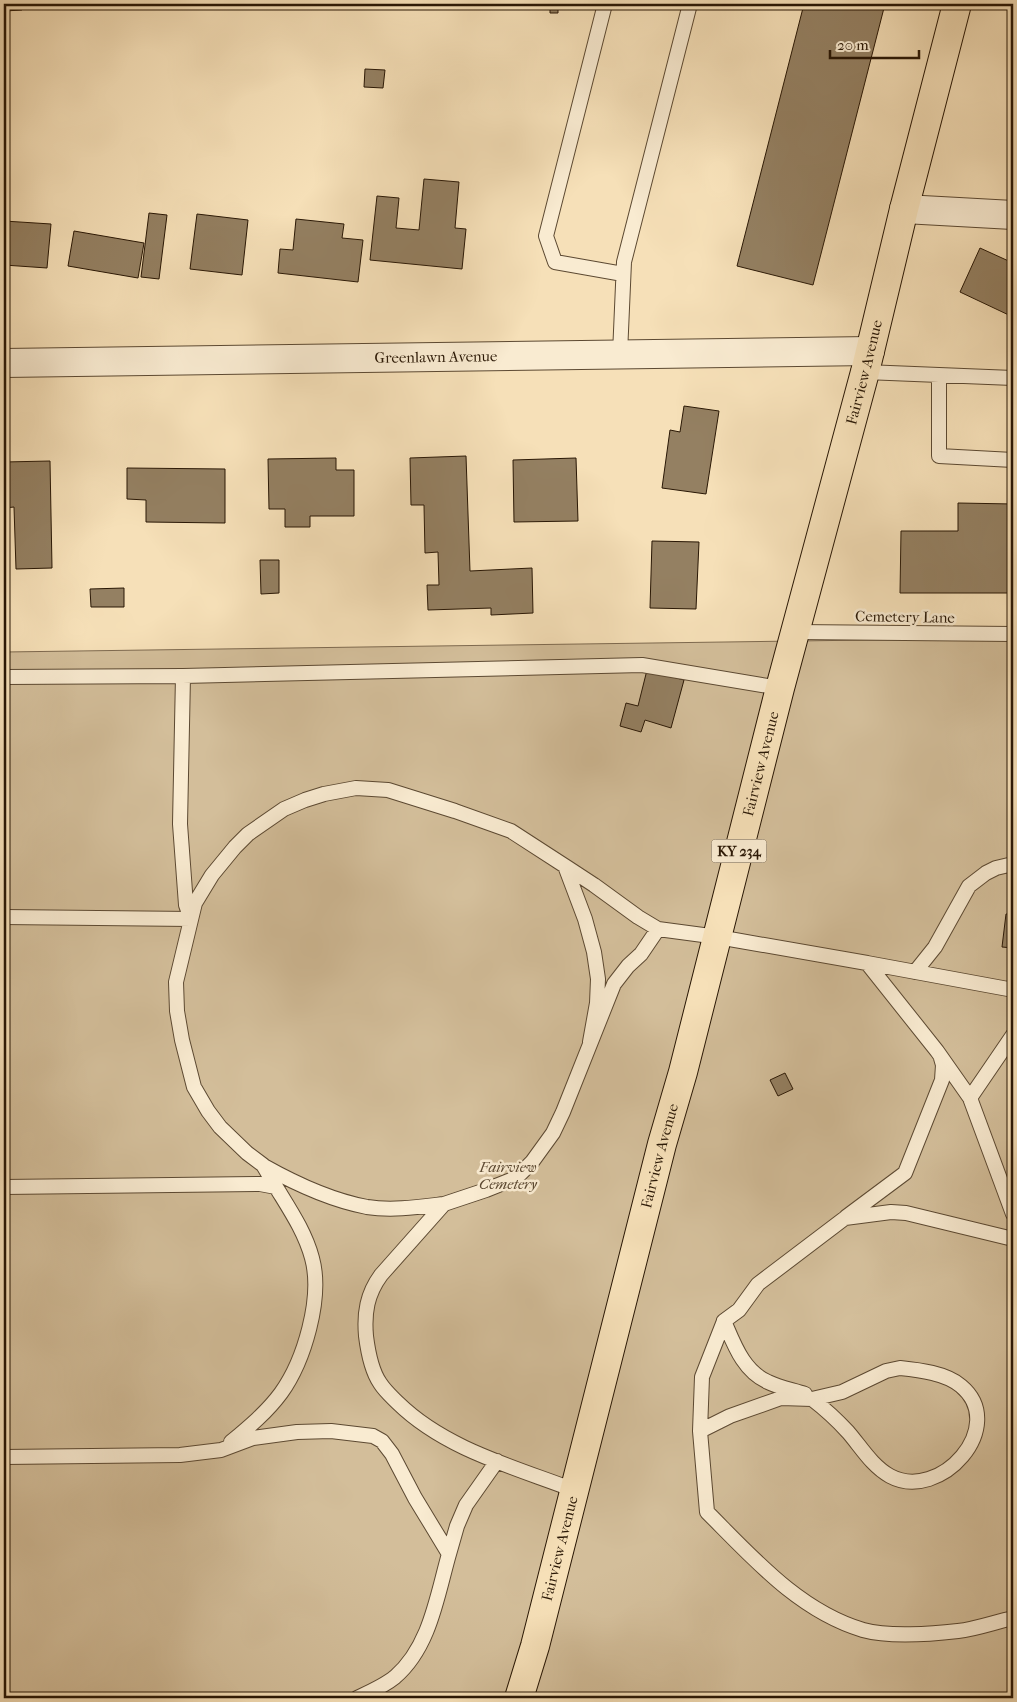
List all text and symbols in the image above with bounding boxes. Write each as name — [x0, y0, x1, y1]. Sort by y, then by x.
scale bar — [830, 28, 918, 60]
text: 20 m — [837, 36, 869, 54]
street label: Fairview Avenue — [842, 317, 886, 427]
street label: Greenlawn Avenue — [374, 347, 498, 367]
street label: Cemetery Lane — [855, 607, 956, 627]
street label: Fairview Avenue — [739, 709, 783, 818]
road number: KY 234 — [712, 839, 766, 862]
street label: Fairview Avenue — [637, 1101, 682, 1210]
park label: Fairview Cemetery — [479, 1158, 538, 1193]
street label: Fairview Avenue — [538, 1493, 582, 1603]

